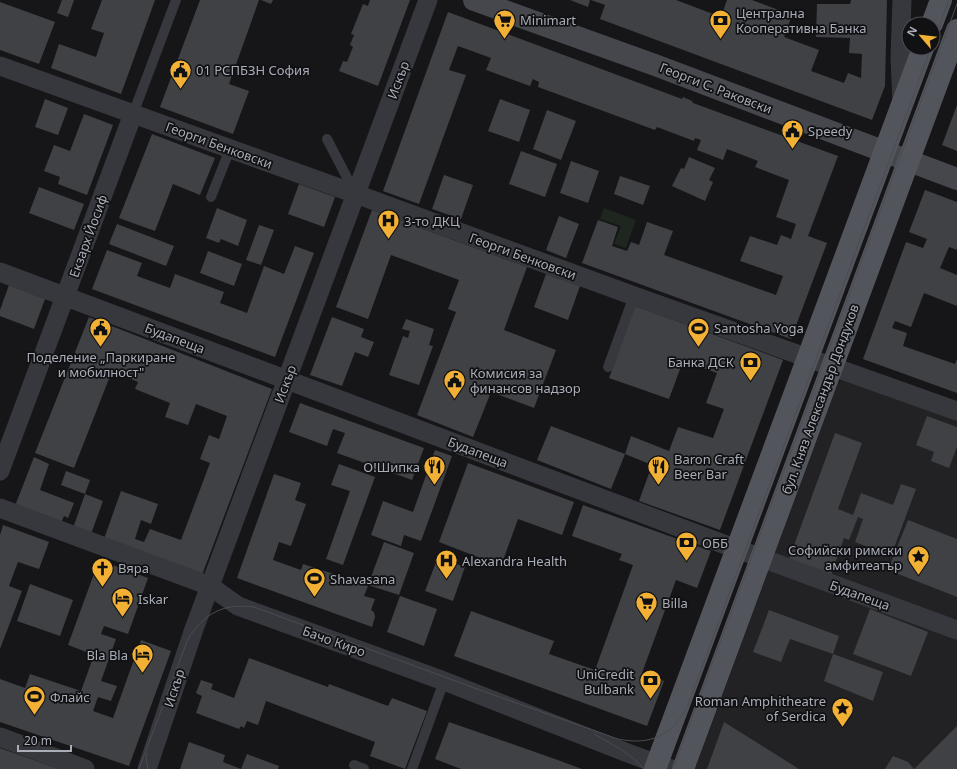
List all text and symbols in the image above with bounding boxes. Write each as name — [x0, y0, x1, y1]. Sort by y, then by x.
place label: Централна Кооперативна Банка — [736, 4, 866, 37]
supermarket icon: Minimart — [491, 7, 517, 40]
bank icon: Централна Кооперативна Банка — [708, 7, 734, 40]
place label: Minimart — [520, 11, 576, 29]
north arrow — [901, 16, 941, 56]
text: N — [903, 24, 920, 39]
public building icon: 01 РСПБЗН София — [168, 57, 194, 90]
street label: Искър — [383, 58, 413, 101]
street label: Георги С. Раковски — [657, 58, 775, 118]
place label: 01 РСПБЗН София — [196, 61, 310, 79]
street label: Георги Бенковски — [163, 117, 275, 173]
public building icon: Speedy — [780, 118, 806, 151]
place label: Speedy — [808, 122, 853, 140]
street label: Екзарх Йосиф — [65, 192, 111, 280]
hospital icon: 3-то ДКЦ — [375, 208, 401, 241]
place label: 3-то ДКЦ — [404, 212, 460, 230]
street label: Георги Бенковски — [467, 228, 579, 284]
street label: бул. Княз Александър Дондуков — [777, 301, 863, 497]
sports icon: Santosha Yoga — [685, 315, 711, 348]
public building icon: Поделение „Паркиране и мобилност" — [88, 316, 114, 349]
street label: Будапеща — [142, 318, 208, 358]
place label: Santosha Yoga — [714, 319, 804, 337]
place label: Поделение „Паркиране и мобилност" — [27, 348, 175, 381]
bank icon: Банка ДСК — [737, 349, 763, 382]
place label: Банка ДСК — [668, 353, 734, 371]
street label: Искър — [270, 362, 300, 405]
place label: Комисия за финансов надзор — [470, 364, 581, 397]
public building icon: Комисия за финансов надзор — [441, 367, 467, 400]
street label: Будапеща — [445, 432, 511, 472]
place label: Baron Craft Beer Bar — [674, 450, 744, 483]
restaurant icon: Baron Craft Beer Bar — [646, 453, 672, 486]
restaurant icon: О!Шипка — [422, 454, 448, 487]
place label: О!Шипка — [363, 458, 420, 476]
bank icon: ОББ — [674, 530, 700, 563]
place label: ОББ — [702, 534, 728, 552]
place label: Софийски римски амфитеатър — [788, 541, 902, 574]
place icon: Софийски римски амфитеатър — [905, 544, 931, 577]
hospital icon: Alexandra Health — [434, 548, 460, 581]
place label: Alexandra Health — [462, 552, 567, 570]
church icon: Вяра — [90, 555, 116, 588]
place label: Вяра — [118, 559, 149, 577]
sports icon: Shavasana — [302, 566, 328, 599]
place label: Shavasana — [330, 570, 395, 588]
street label: Будапеща — [827, 576, 893, 614]
hotel icon: Iskar — [110, 586, 136, 619]
place label: Iskar — [138, 590, 169, 608]
supermarket icon: Billa — [634, 590, 660, 623]
place label: Billa — [662, 594, 688, 612]
street label: Бачо Киро — [300, 621, 368, 661]
hotel icon: Bla Bla — [130, 642, 156, 675]
place label: Bla Bla — [86, 646, 128, 664]
place label: UniCredit Bulbank — [576, 665, 634, 698]
street label: Искър — [159, 667, 189, 709]
bank icon: UniCredit Bulbank — [637, 668, 663, 701]
sports icon: Флайс — [22, 684, 48, 717]
place label: Флайс — [50, 688, 90, 706]
place label: Roman Amphitheatre of Serdica — [695, 692, 826, 725]
place icon: Roman Amphitheatre of Serdica — [829, 695, 855, 728]
scale bar — [18, 727, 71, 753]
text: 20 m — [24, 732, 52, 749]

